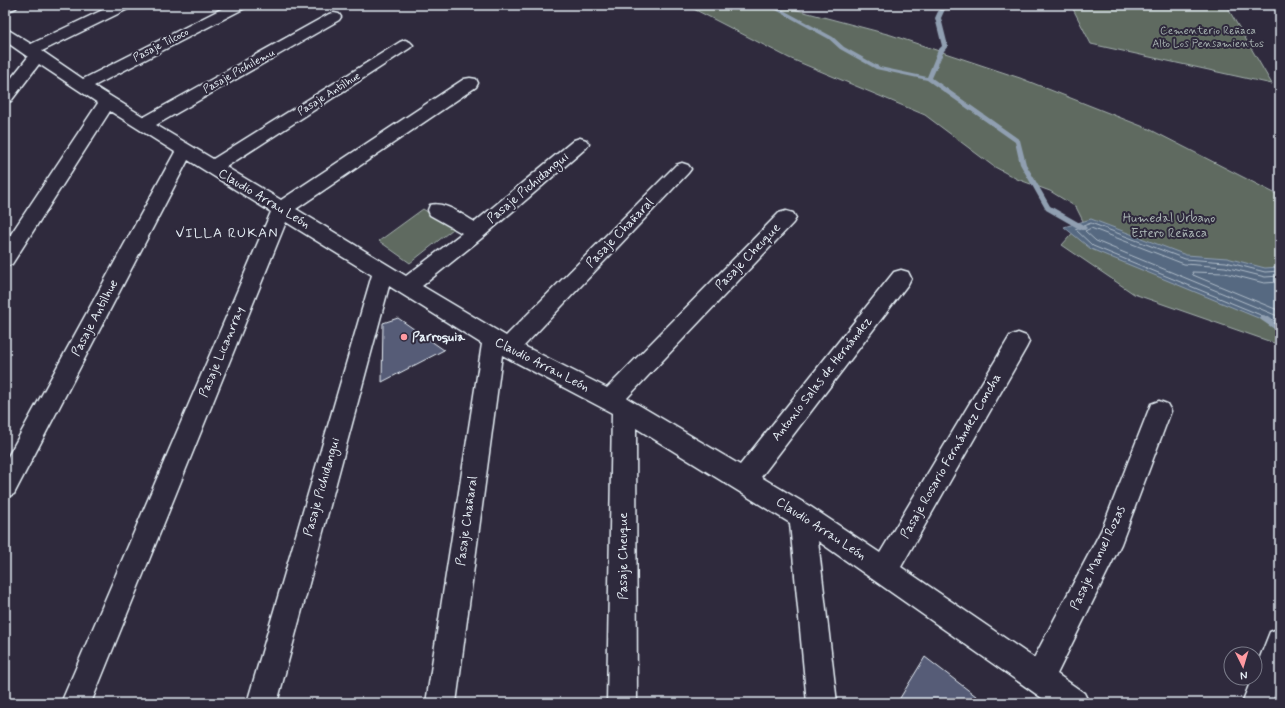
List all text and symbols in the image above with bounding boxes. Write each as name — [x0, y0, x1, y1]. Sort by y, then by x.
park label: Cementerio Reñaca Alto Los Pensamientos — [1152, 24, 1264, 51]
street label: Pasaje Tilcoco — [131, 25, 191, 65]
street label: Pasaje Pichilemu — [201, 45, 277, 97]
street label: Pasaje Antilhue — [295, 69, 363, 119]
street label: Pasaje Pichidangui — [484, 149, 573, 228]
street label: Claudio Arrau León — [215, 165, 313, 233]
street label: Pasaje Chañaral — [582, 195, 658, 271]
park label: Humedal Urbano Estero Reñaca — [1123, 210, 1215, 242]
street label: Pasaje Cheuque — [712, 220, 784, 294]
district label: VILLA RUKAN — [176, 224, 278, 242]
street label: Pasaje Antilhue — [68, 277, 122, 359]
street label: Pasaje Licanrray — [195, 304, 249, 400]
street label: Antonio Salas de Hernández — [768, 313, 876, 445]
place label: Parroquia — [412, 329, 466, 346]
marker: Parroquia — [399, 332, 409, 342]
street label: Claudio Arrau León — [492, 334, 592, 396]
street label: Pasaje Rosario Fernández Concha — [897, 370, 1006, 542]
street label: Pasaje Pichidangui — [300, 436, 345, 539]
street label: Pasaje Chañaral — [452, 475, 482, 567]
street label: Claudio Arrau León — [773, 493, 869, 565]
street label: Pasaje Manuel Rozas — [1066, 503, 1130, 613]
street label: Pasaje Cheuque — [615, 512, 632, 600]
north arrow — [1223, 646, 1263, 686]
text: N — [1240, 668, 1248, 682]

